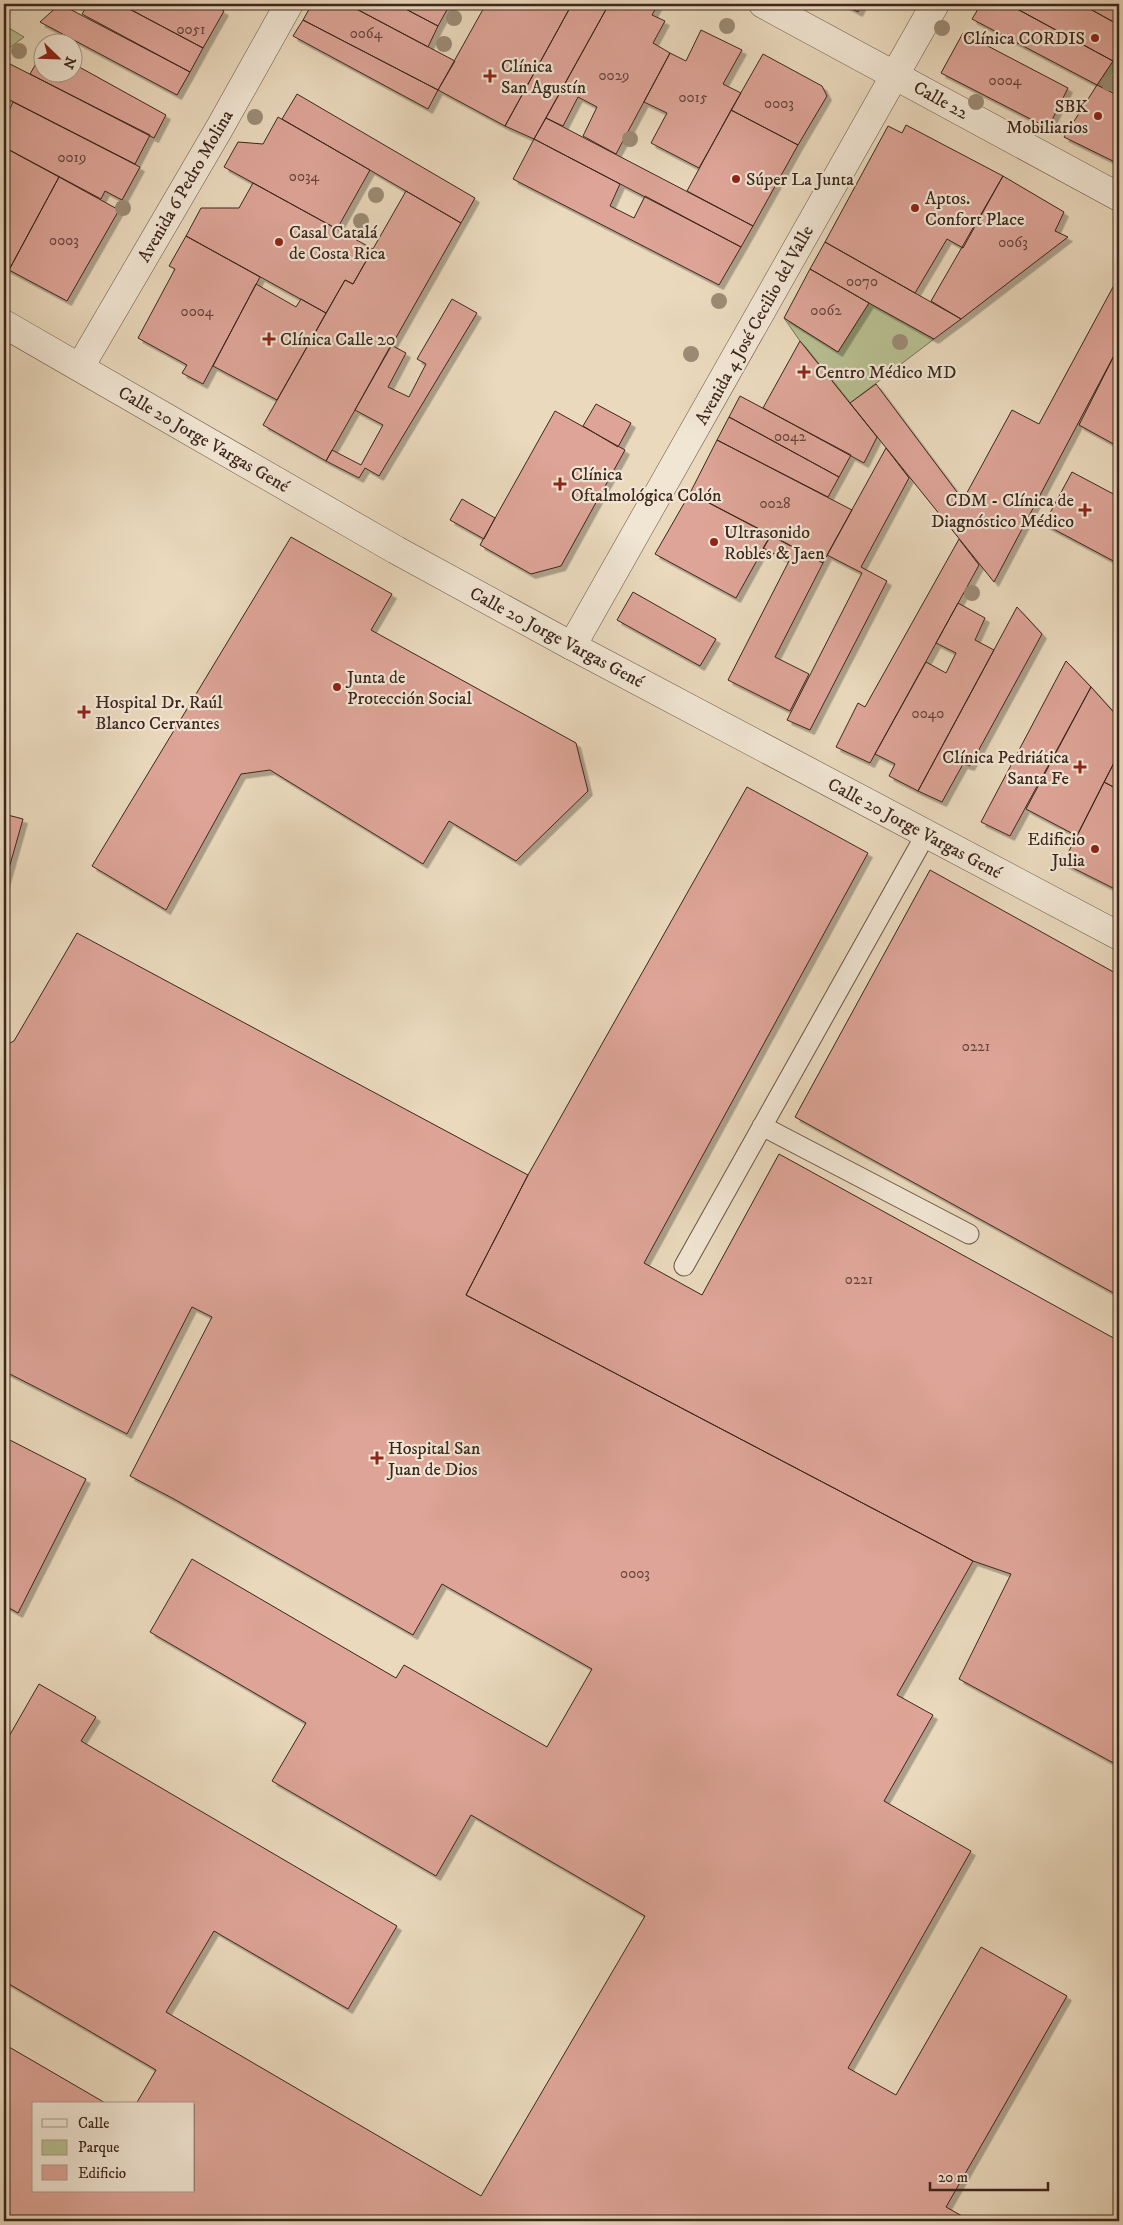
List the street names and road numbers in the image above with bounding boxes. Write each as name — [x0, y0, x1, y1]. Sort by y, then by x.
street label: Calle 22 — [909, 77, 972, 125]
street label: Avenida 6 Pedro Molina — [133, 106, 239, 267]
street label: Avenida 4 José Cecilio del Valle — [691, 222, 819, 429]
street label: Calle 20 Jorge Vargas Gené — [114, 382, 294, 498]
street label: Calle 20 Jorge Vargas Gené — [466, 583, 648, 693]
street label: Calle 20 Jorge Vargas Gené — [824, 774, 1006, 884]

